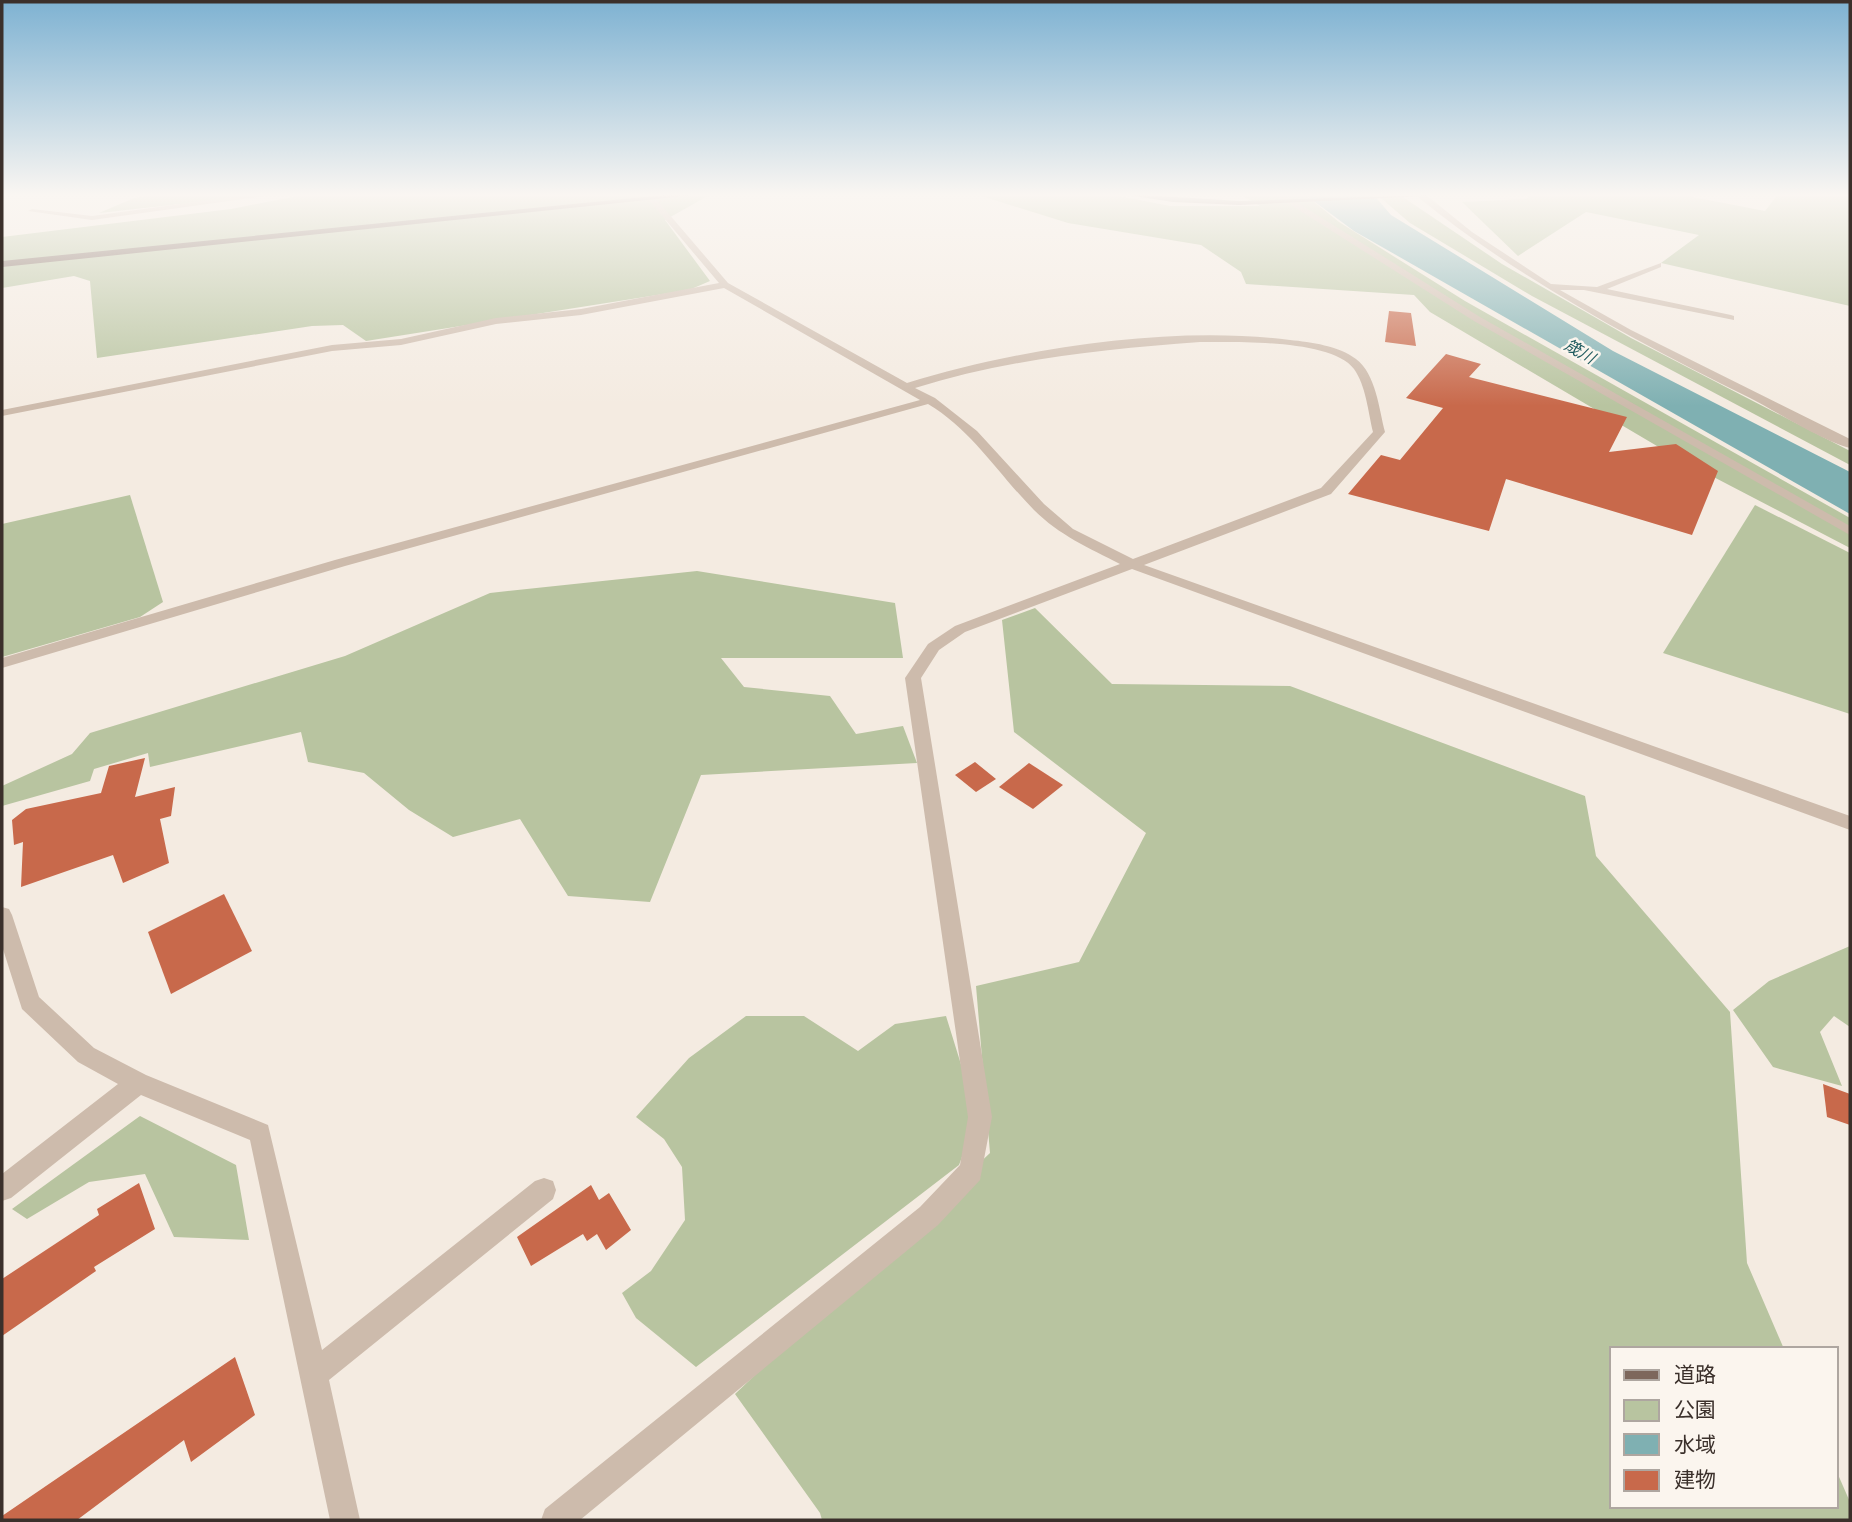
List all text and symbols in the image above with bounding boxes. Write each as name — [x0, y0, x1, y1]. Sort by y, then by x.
water label: 筬川 — [1561, 333, 1601, 370]
legend — [1610, 1347, 1838, 1508]
text: 道路 — [1674, 1360, 1716, 1388]
text: 公園 — [1674, 1395, 1716, 1423]
text: 水域 — [1674, 1430, 1716, 1458]
text: 建物 — [1674, 1465, 1716, 1493]

